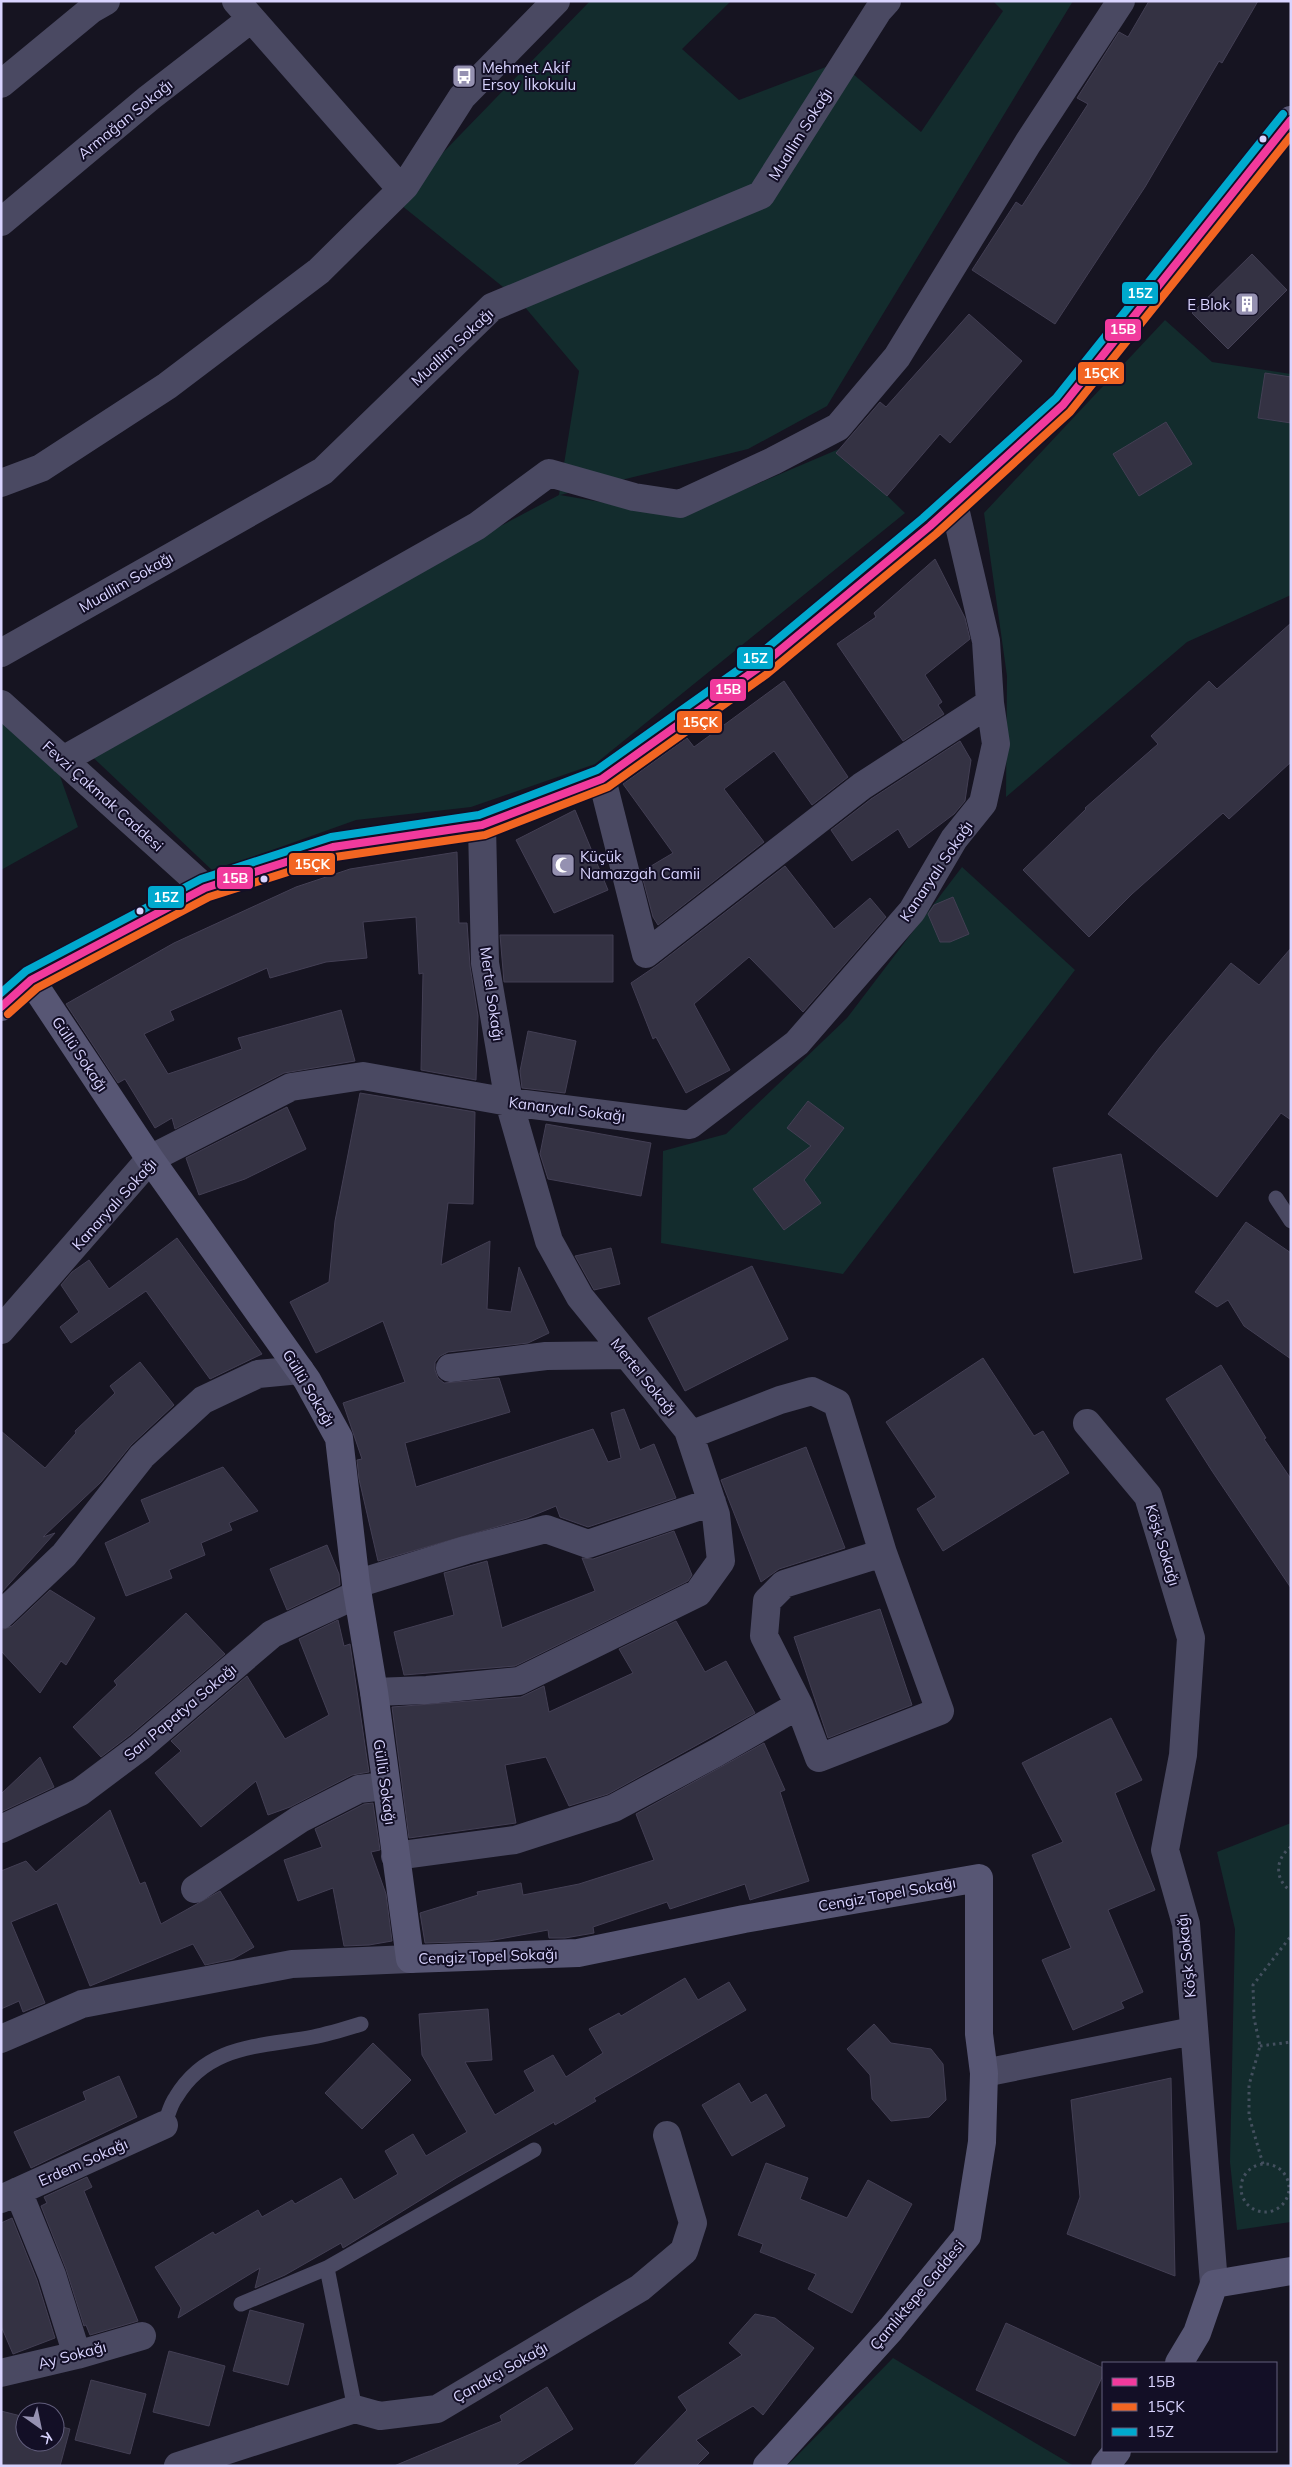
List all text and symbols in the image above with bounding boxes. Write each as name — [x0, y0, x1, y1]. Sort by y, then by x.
place label: Mehmet Akif Ersoy İlkokulu — [482, 58, 576, 94]
bus stop icon: Mehmet Akif Ersoy İlkokulu — [451, 63, 477, 89]
street label: Armağan Sokağı — [74, 75, 176, 163]
street label: Muallim Sokağı — [764, 84, 836, 184]
unlabelled marker — [1258, 134, 1268, 144]
line badge: 15Z — [1121, 281, 1159, 305]
text: 15Z — [1127, 284, 1153, 302]
building icon: E Blok — [1234, 291, 1260, 317]
place label: E Blok — [1187, 295, 1230, 314]
street label: Muallim Sokağı — [407, 304, 497, 390]
line badge: 15B — [1104, 318, 1142, 342]
text: 15B — [1110, 320, 1137, 338]
line badge: 15ÇK — [1077, 361, 1125, 385]
text: 15ÇK — [1083, 364, 1120, 382]
street label: Muallim Sokağı — [76, 547, 176, 617]
line badge: 15Z — [736, 646, 774, 670]
text: 15Z — [742, 649, 768, 667]
line badge: 15B — [709, 678, 747, 702]
text: 15B — [715, 680, 742, 698]
line badge: 15ÇK — [676, 710, 723, 734]
text: 15ÇK — [682, 713, 719, 731]
street label: Fevzi Çakmak Caddesi — [39, 737, 167, 855]
street label: Kanaryalı Sokağı — [895, 817, 977, 925]
place label: Küçük Namazgah Camii — [580, 847, 700, 883]
line badge: 15ÇK — [288, 852, 336, 876]
mosque icon: Küçük Namazgah Camii — [550, 852, 576, 878]
text: 15ÇK — [294, 855, 331, 873]
line badge: 15B — [216, 866, 254, 890]
text: 15B — [222, 869, 249, 887]
unlabelled marker — [259, 874, 269, 884]
line badge: 15Z — [147, 885, 185, 909]
text: 15Z — [153, 888, 179, 906]
unlabelled marker — [135, 906, 145, 916]
street label: Mertel Sokağı — [476, 946, 508, 1042]
street label: Güllü Sokağı — [48, 1013, 112, 1095]
street label: Kanaryalı Sokağı — [508, 1092, 626, 1126]
street label: Kanaryalı Sokağı — [68, 1154, 160, 1254]
street label: Mertel Sokağı — [607, 1334, 681, 1420]
street label: Güllü Sokağı — [279, 1346, 339, 1430]
street label: Köşk Sokağı — [1142, 1502, 1184, 1588]
street label: Sarı Papatya Sokağı — [120, 1659, 240, 1765]
street label: Güllü Sokağı — [370, 1738, 400, 1826]
street label: Cengiz Topel Sokağı — [817, 1873, 957, 1915]
street label: Köşk Sokağı — [1172, 1913, 1200, 1999]
street label: Cengiz Topel Sokağı — [418, 1944, 558, 1968]
street label: Erdem Sokağı — [35, 2134, 131, 2190]
street label: Çamlıktepe Caddesi — [866, 2236, 968, 2354]
street label: Ay Sokağı — [36, 2337, 108, 2373]
street label: Çanakçı Sokağı — [449, 2337, 551, 2407]
legend — [1102, 2362, 1277, 2452]
text: 15B — [1147, 2372, 1175, 2391]
text: 15ÇK — [1147, 2397, 1185, 2416]
north arrow — [15, 2402, 65, 2452]
text: 15Z — [1147, 2422, 1174, 2441]
text: K — [38, 2428, 56, 2448]

